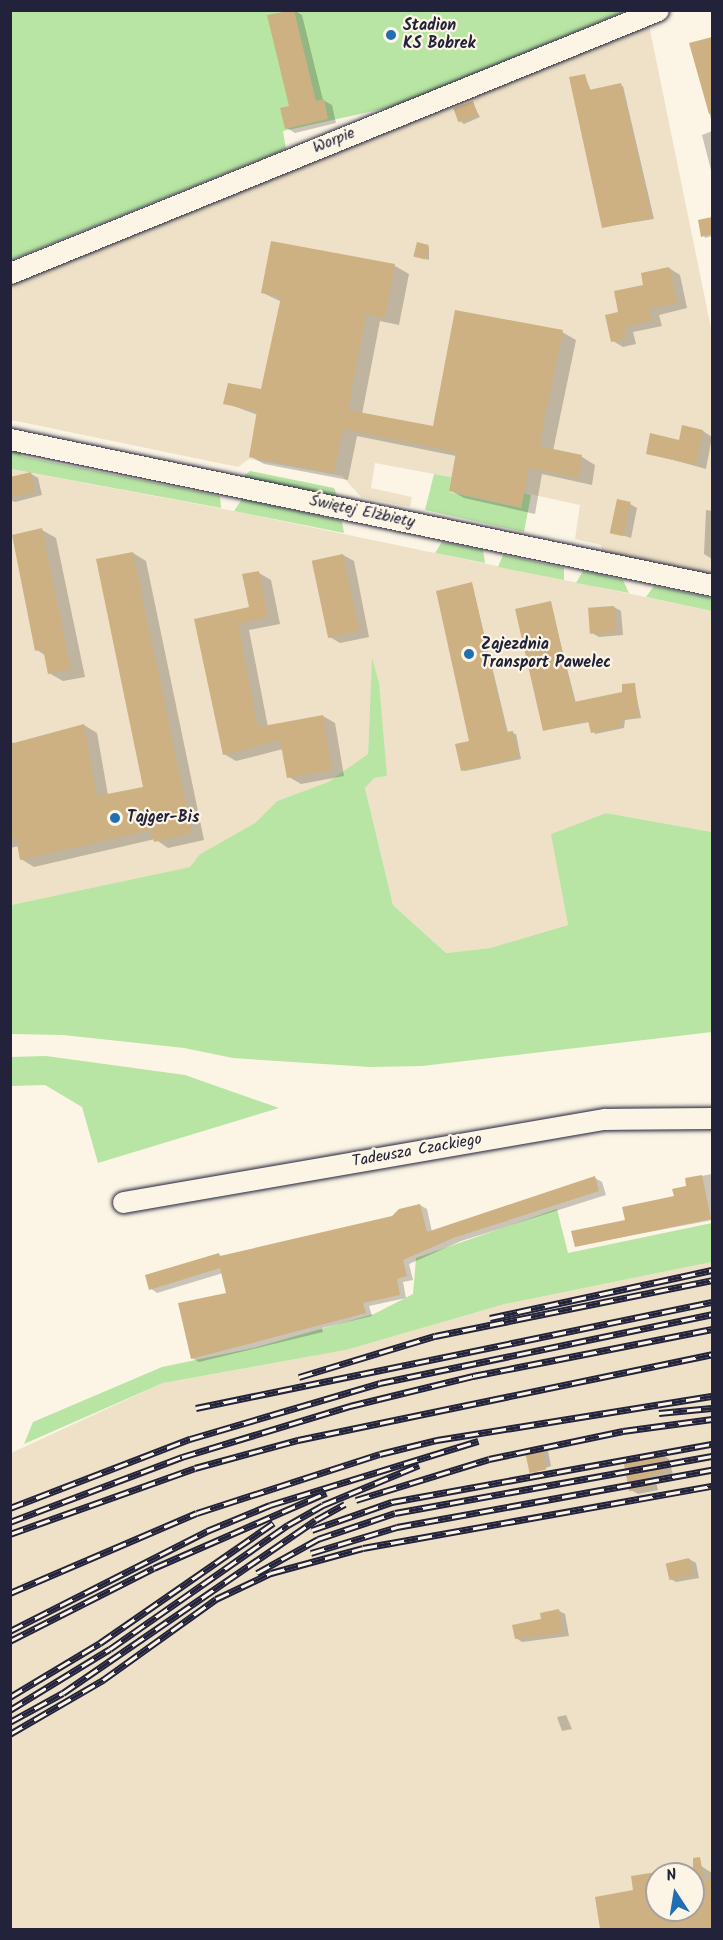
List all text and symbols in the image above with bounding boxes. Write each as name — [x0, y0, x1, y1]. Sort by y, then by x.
place label: Stadion KS Bobrek — [403, 16, 475, 54]
marker: Stadion KS Bobrek — [384, 28, 398, 42]
street label: Worpie — [310, 124, 358, 158]
street label: Świętej Elżbiety — [308, 491, 416, 533]
place label: Zajezdnia Transport Pawelec — [481, 635, 611, 673]
marker: Zajezdnia Transport Pawelec — [462, 647, 476, 661]
place label: Tajger-Bis — [127, 808, 199, 828]
marker: Tajger-Bis — [108, 811, 122, 825]
street label: Tadeusza Czackiego — [351, 1130, 483, 1172]
north arrow — [645, 1862, 705, 1922]
text: N — [664, 1863, 679, 1889]

